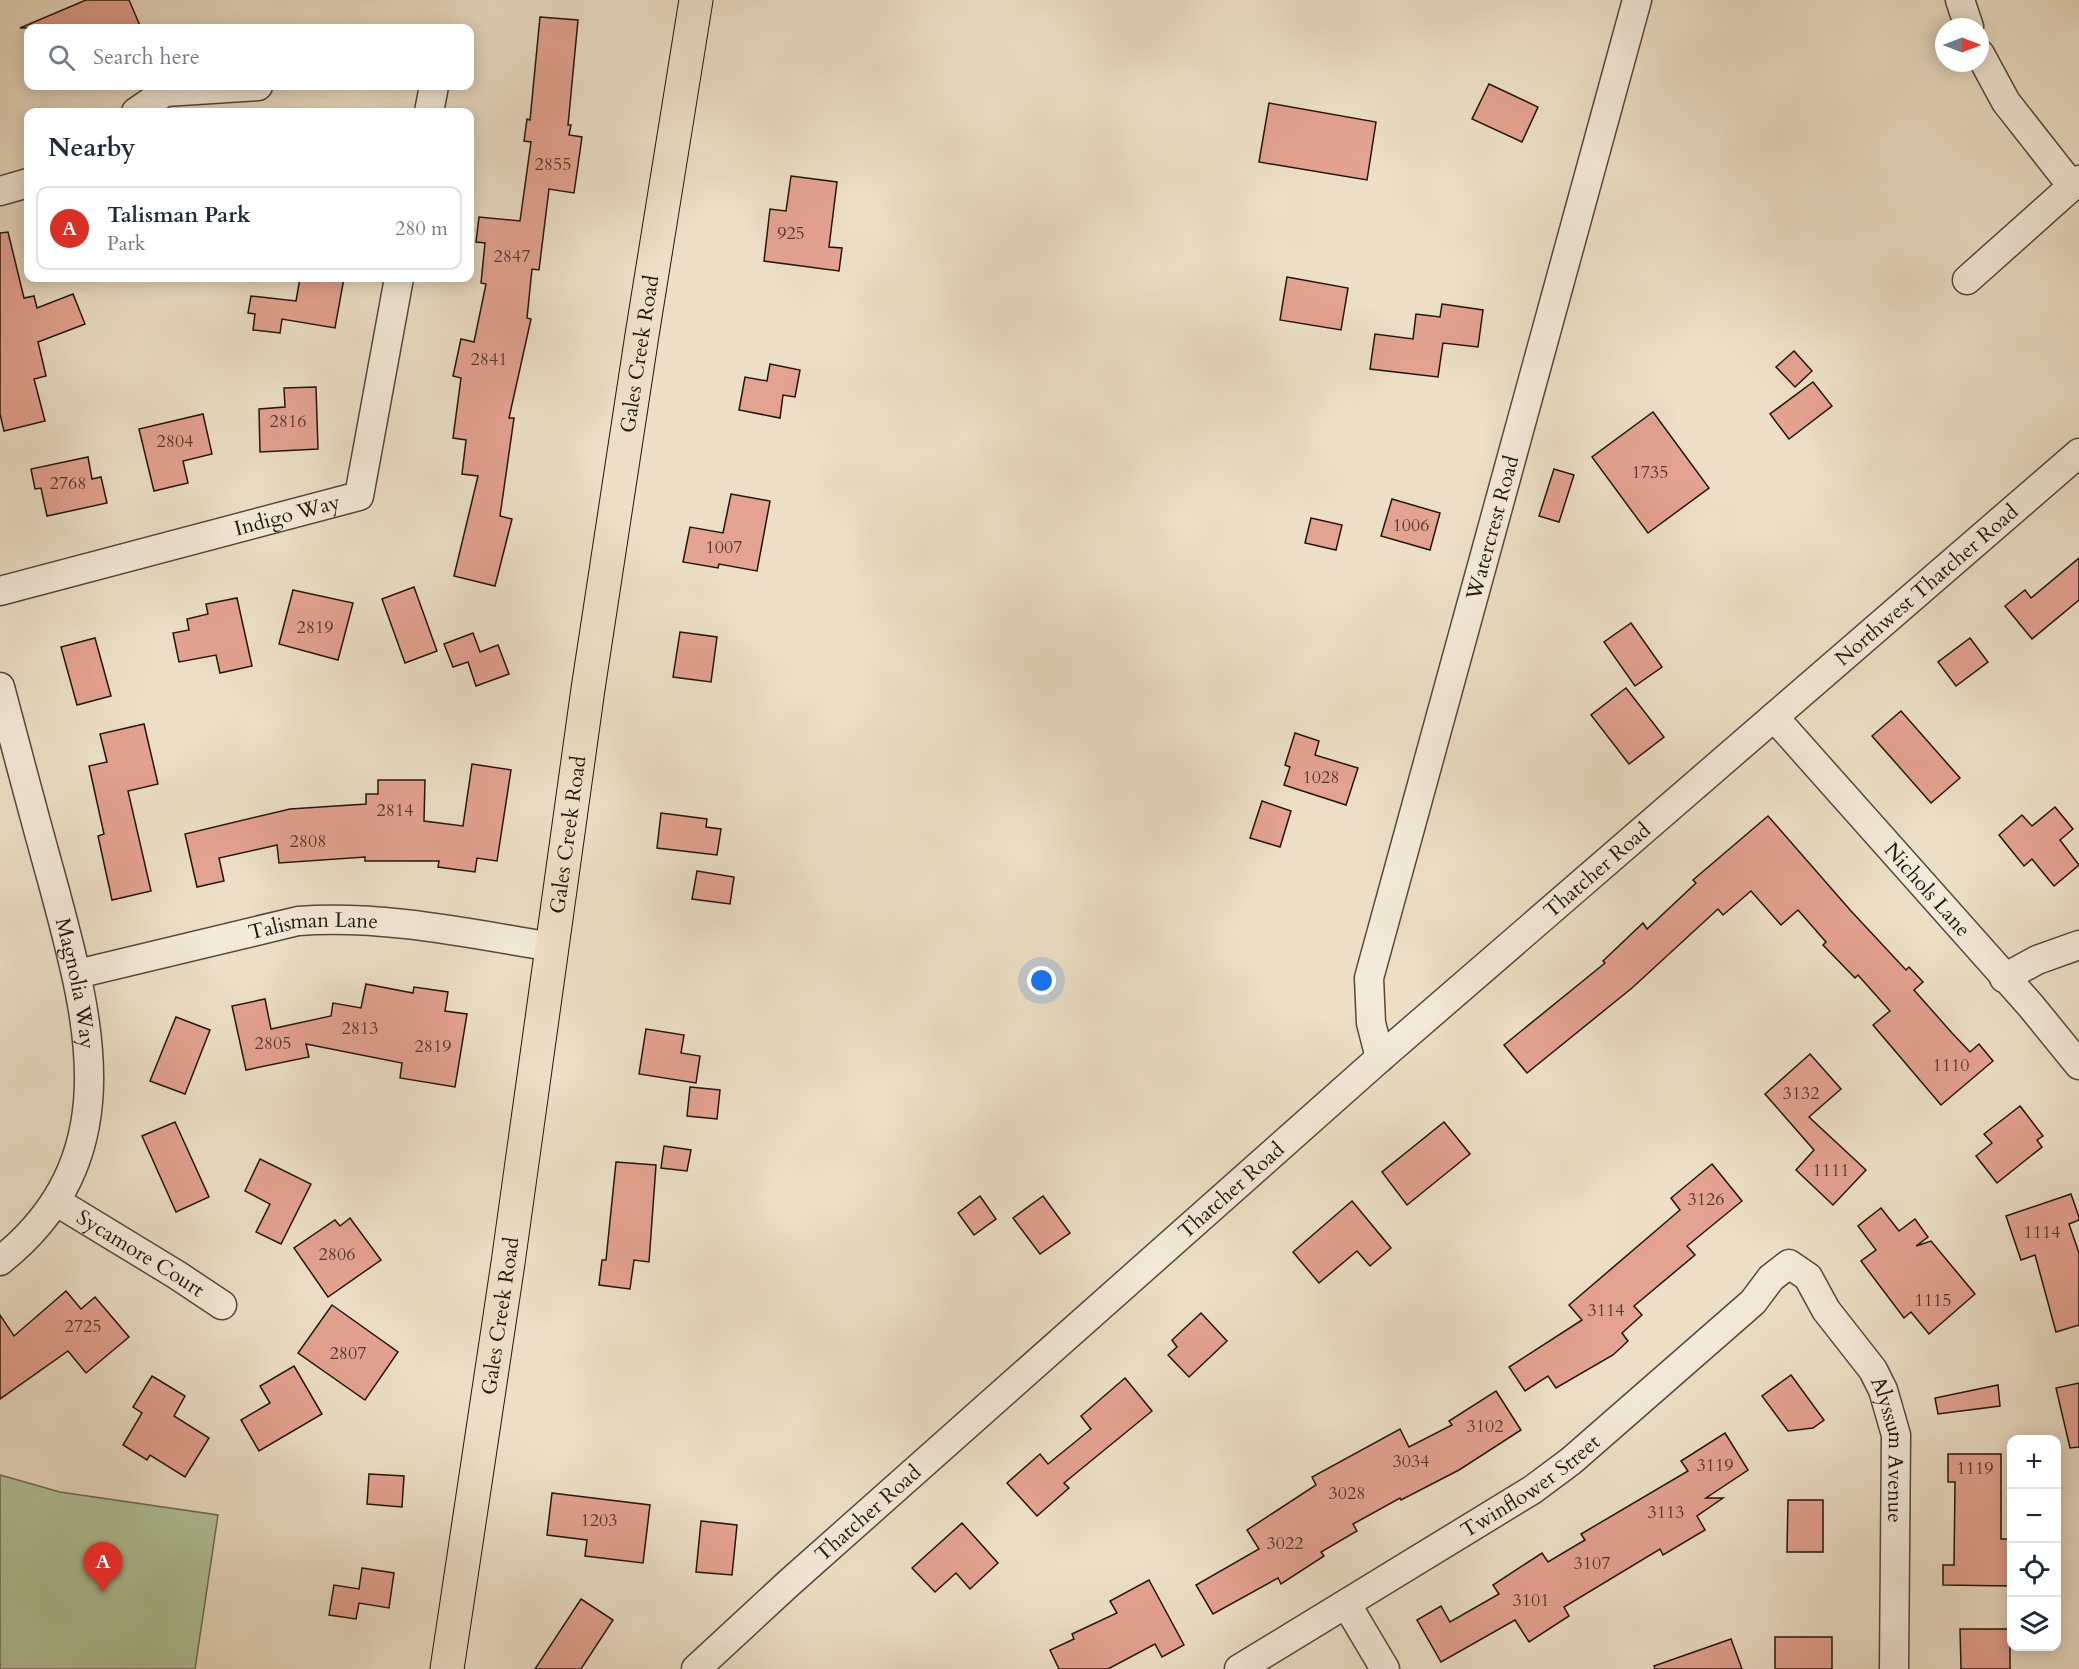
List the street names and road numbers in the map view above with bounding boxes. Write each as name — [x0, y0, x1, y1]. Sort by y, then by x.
street label: Gales Creek Road — [613, 273, 666, 435]
street label: Watercrest Road — [1459, 452, 1526, 604]
street label: Indigo Way — [231, 487, 343, 543]
street label: Northwest Thatcher Road — [1829, 498, 2024, 672]
street label: Gales Creek Road — [542, 754, 593, 916]
street label: Thatcher Road — [1537, 816, 1657, 925]
street label: Nichols Lane — [1878, 836, 1977, 943]
street label: Talisman Lane — [246, 905, 379, 947]
street label: Magnolia Way — [48, 914, 102, 1050]
street label: Thatcher Road — [1172, 1135, 1290, 1245]
street label: Sycamore Court — [71, 1203, 211, 1304]
street label: Gales Creek Road — [474, 1235, 526, 1397]
street label: Alyssum Avenue — [1864, 1371, 1911, 1523]
street label: Twinflower Street — [1455, 1428, 1606, 1545]
street label: Thatcher Road — [808, 1458, 927, 1568]

